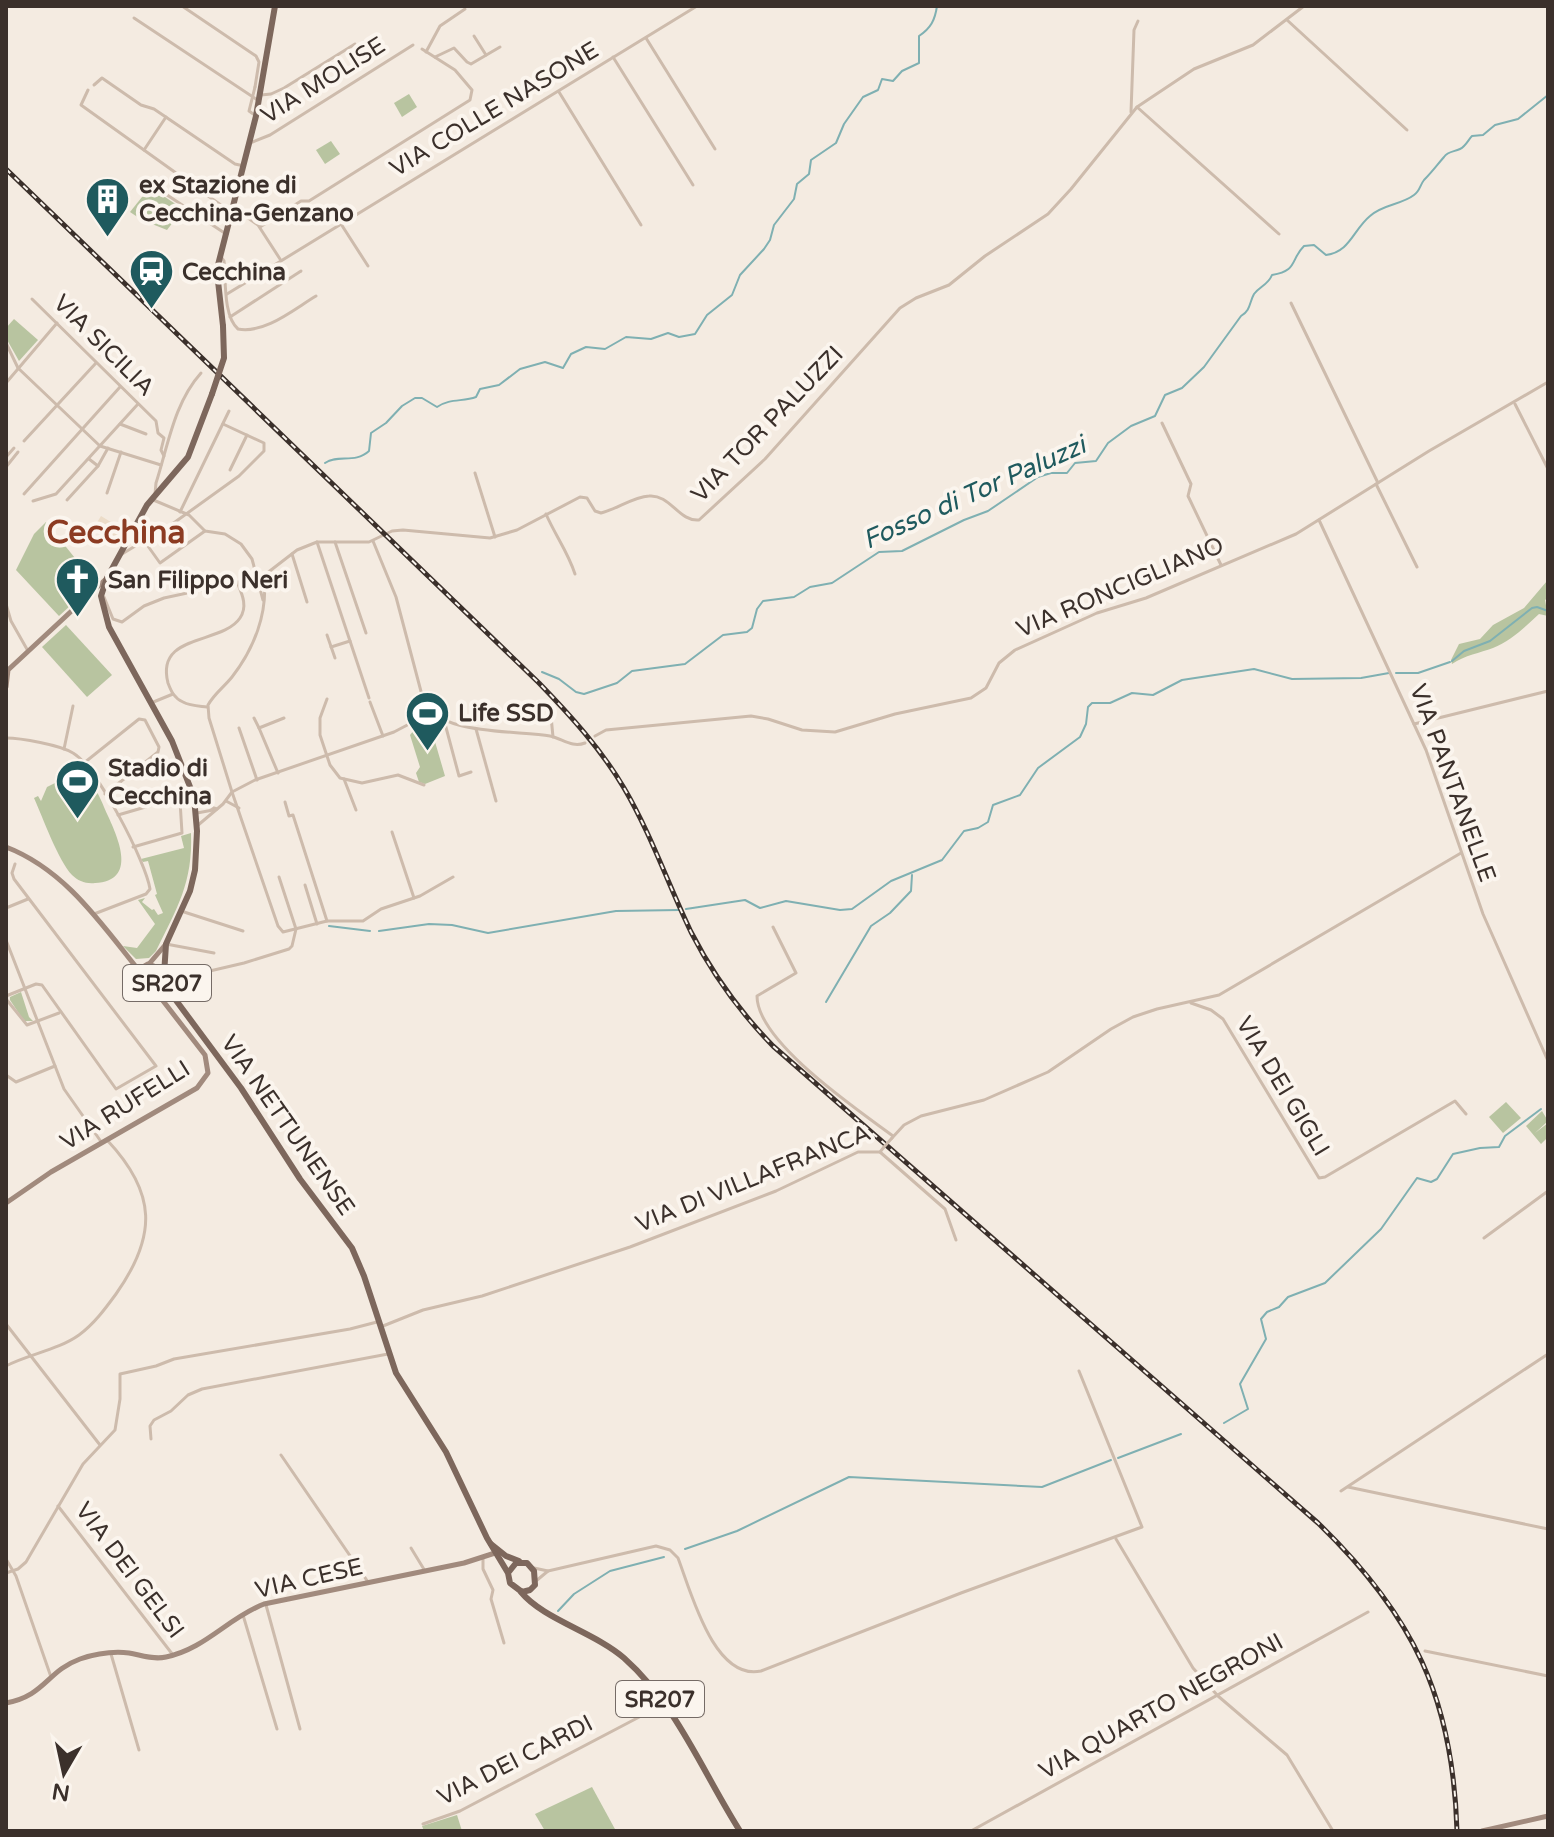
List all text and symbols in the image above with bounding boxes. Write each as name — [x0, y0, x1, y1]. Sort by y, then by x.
street label: VIA MOLISE — [256, 31, 391, 130]
street label: VIA COLLE NASONE — [385, 36, 604, 183]
place label: ex Stazione di Cecchina-Genzano — [139, 171, 354, 228]
building icon: ex Stazione di Cecchina-Genzano — [84, 175, 132, 238]
station icon: Cecchina — [127, 248, 175, 311]
place label: Cecchina — [182, 258, 286, 287]
street label: VIA SICILIA — [47, 289, 160, 402]
street label: VIA TOR PALUZZI — [685, 340, 850, 509]
water label: Fosso di Tor Paluzzi — [858, 428, 1094, 556]
district label: Cecchina — [47, 514, 185, 552]
street label: VIA RONCIGLIANO — [1012, 531, 1228, 644]
church icon: San Filippo Neri — [53, 556, 101, 619]
place label: San Filippo Neri — [108, 566, 288, 595]
street label: VIA PANTANELLE — [1403, 680, 1502, 886]
sports icon: Life SSD — [403, 689, 451, 752]
place label: Life SSD — [458, 699, 554, 728]
place label: Stadio di Cecchina — [108, 754, 212, 811]
sports icon: Stadio di Cecchina — [53, 758, 101, 821]
road number: SR207 — [123, 965, 211, 1001]
street label: VIA DEI GIGLI — [1229, 1011, 1336, 1161]
street label: VIA NETTUNENSE — [214, 1029, 361, 1221]
street label: VIA RUFELLI — [55, 1054, 195, 1157]
street label: VIA DI VILLAFRANCA — [632, 1118, 875, 1239]
street label: VIA DEI GELSI — [69, 1496, 190, 1644]
street label: VIA CESE — [252, 1552, 366, 1605]
street label: VIA QUARTO NEGRONI — [1034, 1627, 1288, 1786]
road number: SR207 — [616, 1681, 704, 1717]
street label: VIA DEI CARDI — [433, 1709, 598, 1812]
north arrow — [24, 1733, 104, 1813]
text: N — [50, 1778, 72, 1806]

